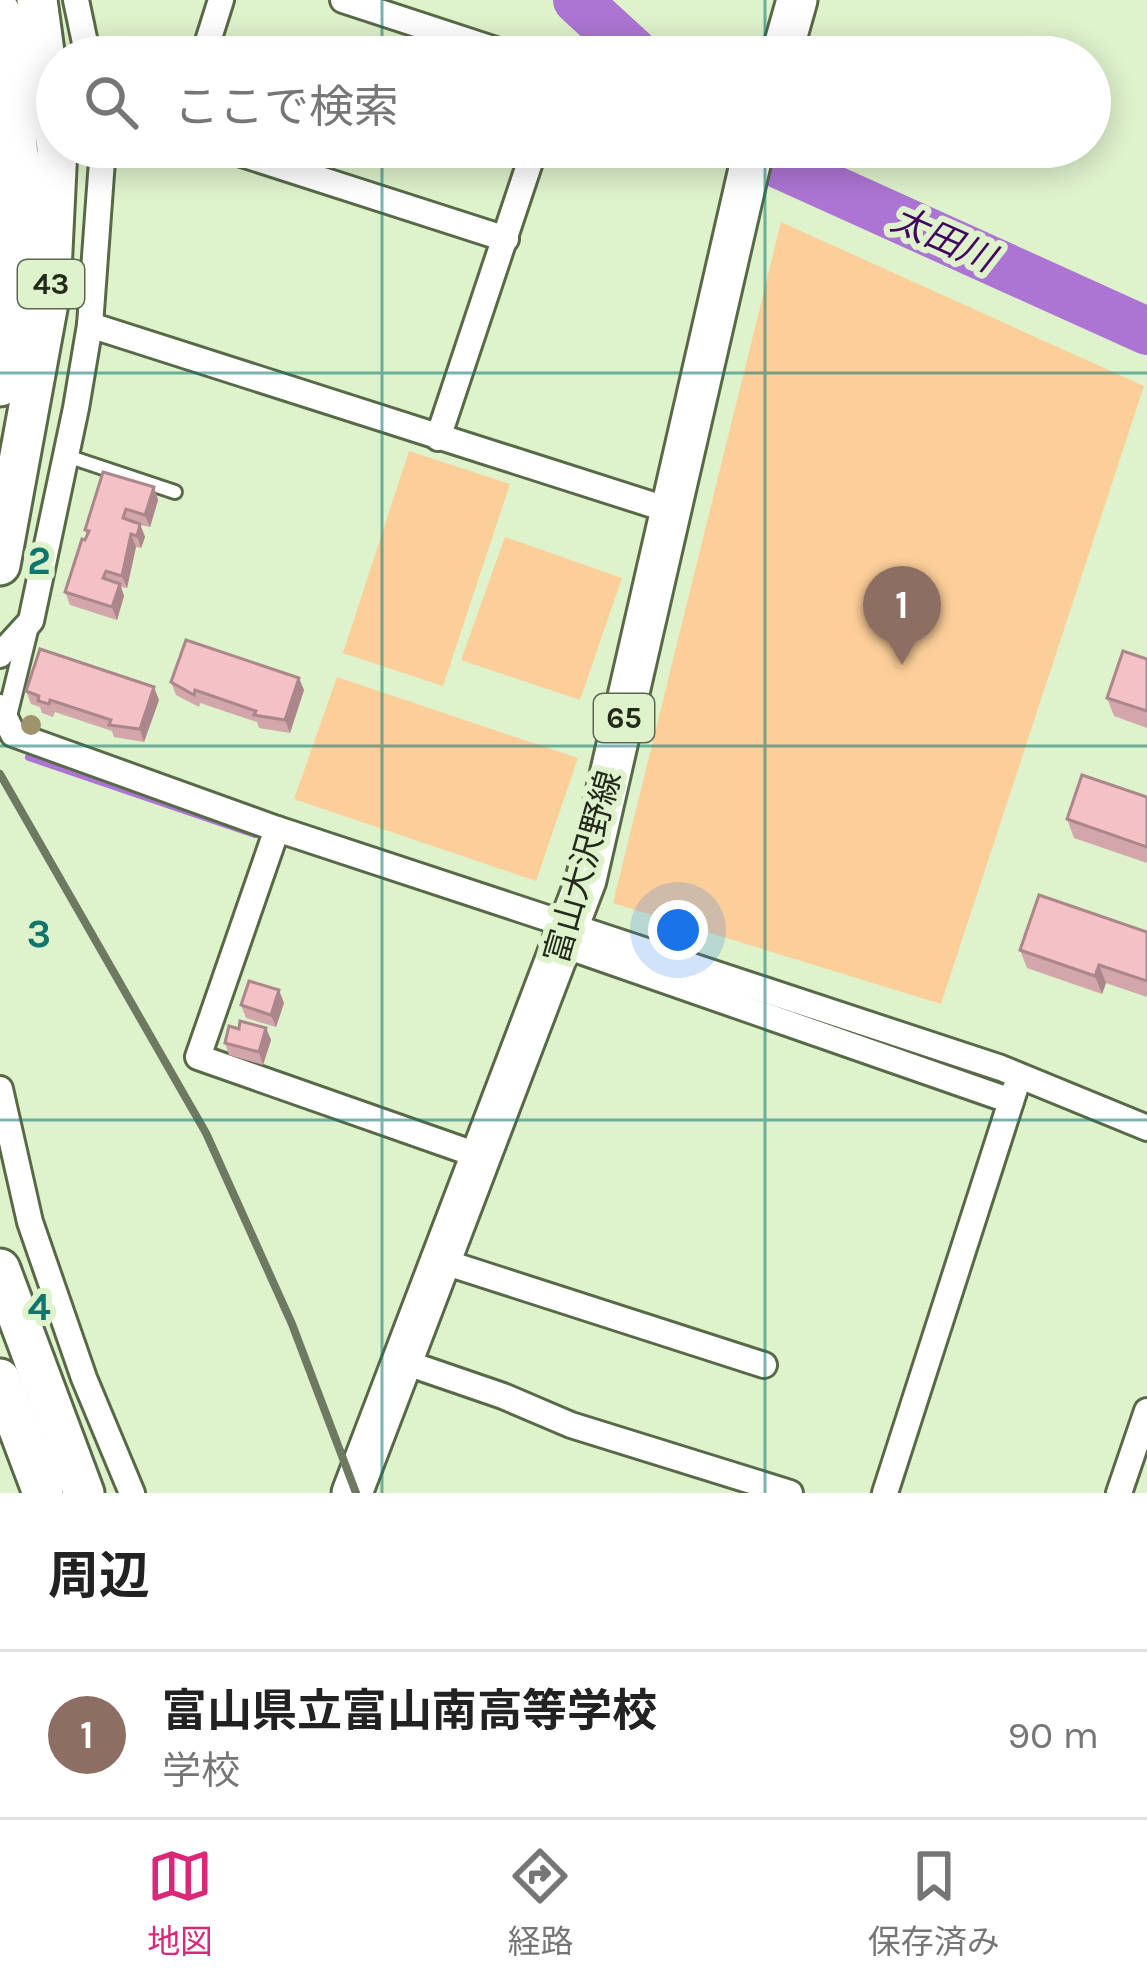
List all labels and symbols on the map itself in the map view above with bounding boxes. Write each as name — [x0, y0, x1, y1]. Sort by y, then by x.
water label: 太田川 — [885, 198, 1005, 282]
road number: 43 — [18, 260, 84, 308]
text: 2 — [27, 538, 51, 584]
pin: 1 — [863, 566, 941, 665]
road number: 65 — [594, 694, 654, 742]
street label: 富山大沢野線 — [537, 767, 629, 967]
your location — [648, 900, 708, 960]
text: 3 — [27, 911, 51, 957]
text: 4 — [27, 1284, 51, 1330]

